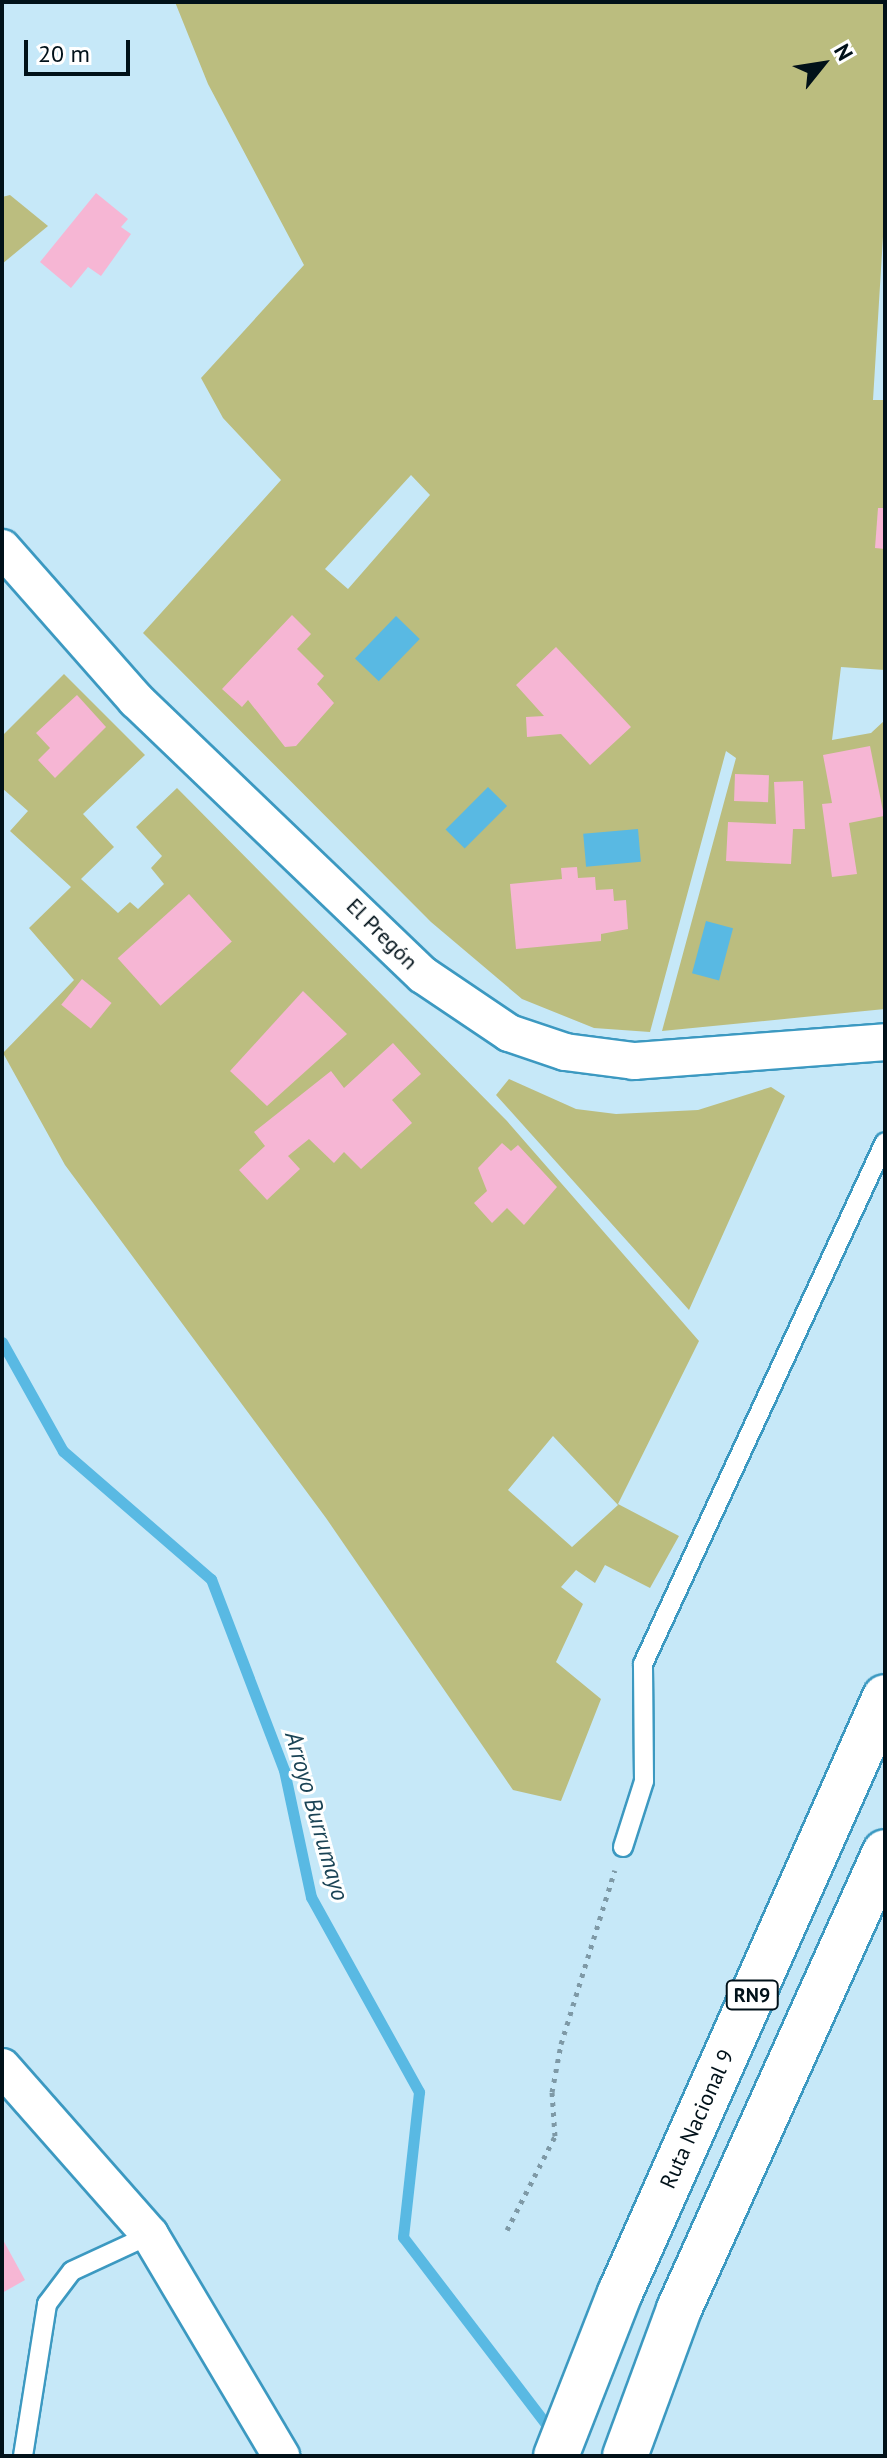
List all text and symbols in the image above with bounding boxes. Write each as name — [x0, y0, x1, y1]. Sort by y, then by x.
scale bar — [28, 24, 134, 74]
north arrow — [783, 24, 863, 104]
text: 20 m — [38, 38, 90, 69]
text: N — [828, 39, 860, 65]
street label: El Pregón — [341, 893, 423, 975]
water label: Arroyo Burrumayo — [279, 1728, 355, 1904]
road number: RN9 — [724, 1979, 780, 2011]
street label: Ruta Nacional 9 — [655, 2045, 739, 2193]

